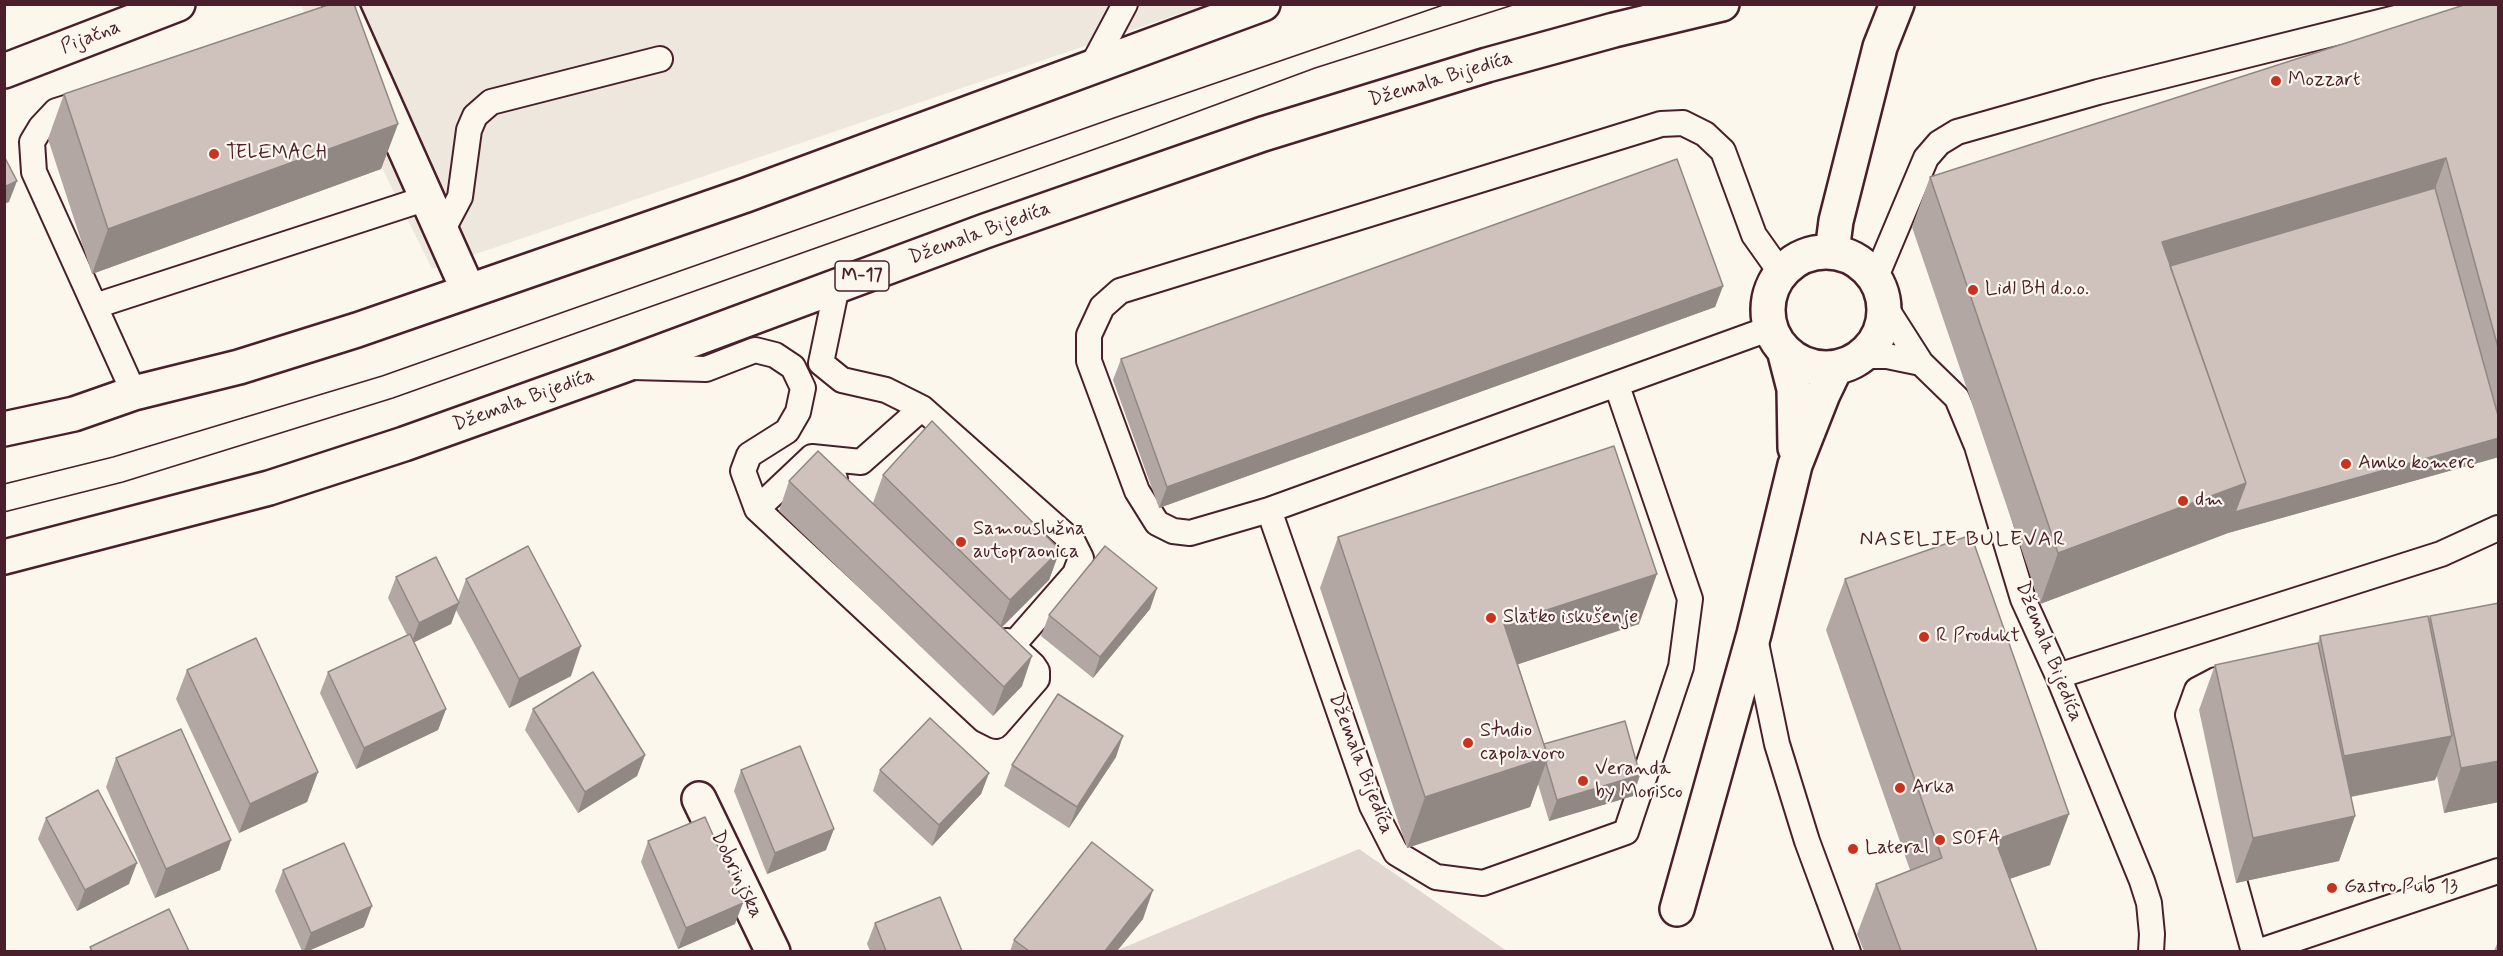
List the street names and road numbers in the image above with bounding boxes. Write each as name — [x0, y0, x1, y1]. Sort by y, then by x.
street label: Pijačna — [58, 16, 124, 60]
street label: Džemala Bijedića — [1366, 47, 1516, 113]
street label: Džemala Bijedića — [906, 197, 1054, 271]
road number: M-17 — [835, 261, 889, 291]
street label: Džemala Bijedića — [450, 364, 598, 438]
street label: Džemala Bijedića — [2009, 578, 2087, 726]
street label: Džemala Bijedića — [1322, 690, 1398, 838]
street label: Dobrinjska — [705, 827, 767, 923]

